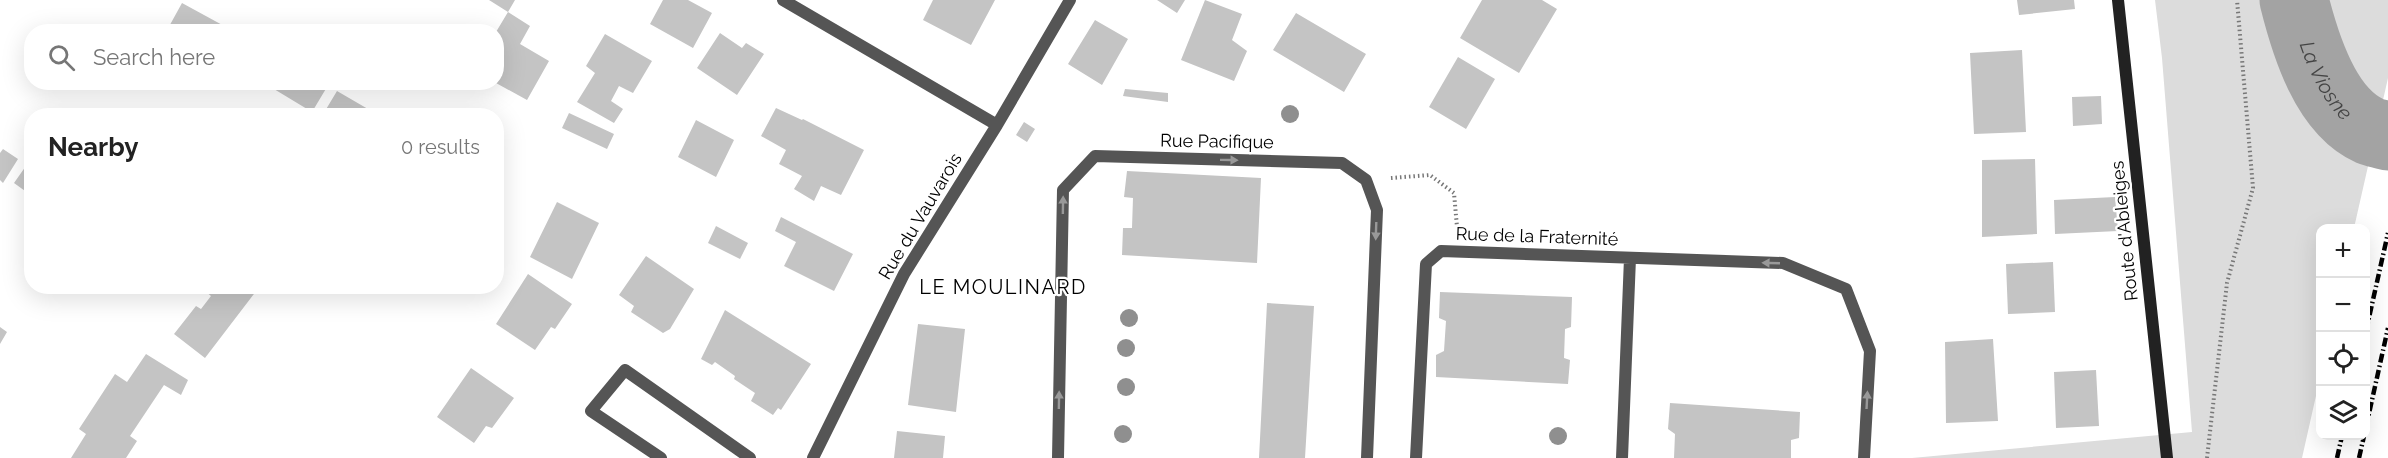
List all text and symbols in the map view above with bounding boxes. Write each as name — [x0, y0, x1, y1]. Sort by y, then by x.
search box — [24, 24, 504, 90]
water label: La Viosne — [2295, 38, 2357, 125]
icon: search — [45, 41, 78, 74]
text: Search here — [93, 44, 215, 70]
street label: Rue Pacifique — [1160, 130, 1274, 152]
text: Nearby — [48, 132, 138, 162]
text: 0 results — [401, 135, 480, 159]
street label: Rue du Vauvarois — [874, 149, 966, 283]
one-way arrow — [1220, 155, 1239, 164]
street label: Route d'Ableiges — [2106, 160, 2142, 302]
one-way arrow — [1058, 195, 1068, 214]
one-way arrow — [1371, 221, 1380, 240]
street label: Rue de la Fraternité — [1455, 223, 1619, 249]
map controls — [2316, 224, 2370, 440]
button: + — [2316, 224, 2370, 278]
one-way arrow — [1762, 258, 1781, 267]
district label: LE MOULINARD — [919, 275, 1087, 299]
button: − — [2316, 278, 2370, 332]
button: locate — [2316, 332, 2370, 386]
button: layers — [2316, 386, 2370, 440]
one-way arrow — [1054, 390, 1064, 409]
one-way arrow — [1863, 390, 1872, 409]

